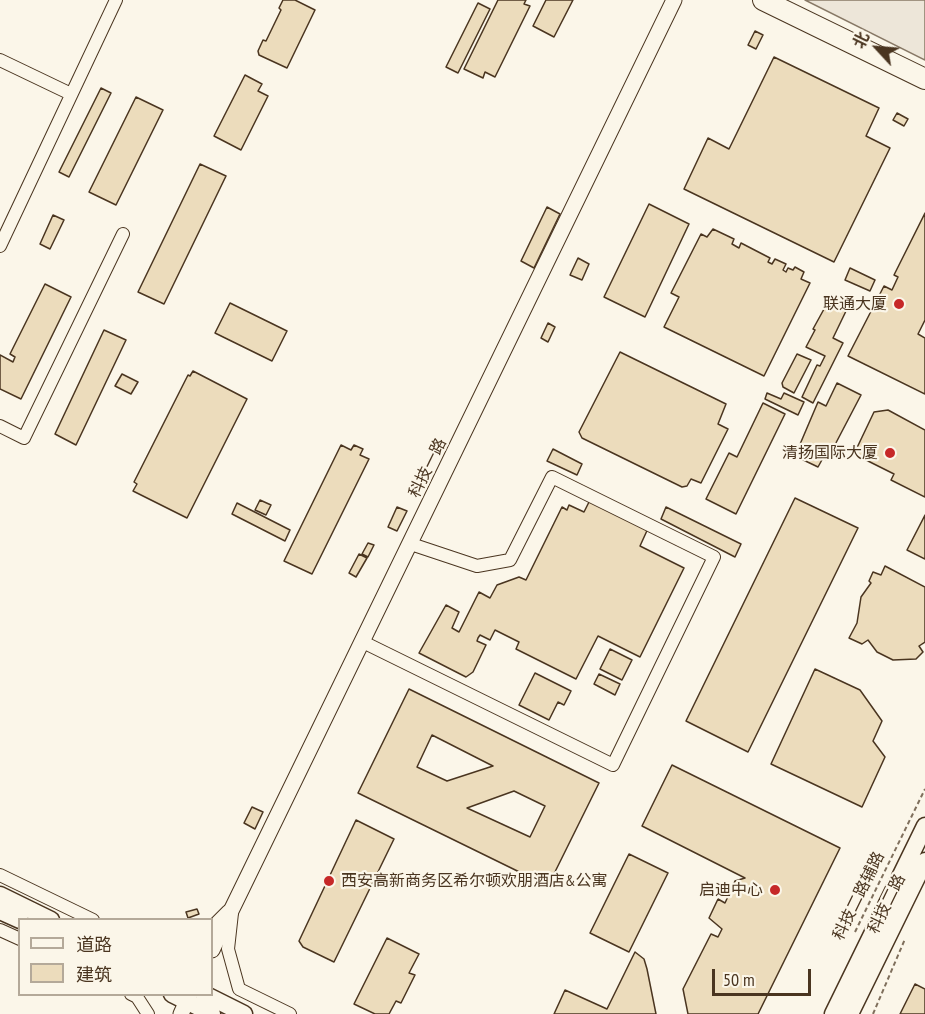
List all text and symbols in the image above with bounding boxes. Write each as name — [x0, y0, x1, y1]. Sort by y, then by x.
north arrow — [847, 18, 907, 78]
text: 北 — [848, 29, 873, 52]
place label: 联通大厦 — [823, 294, 887, 314]
marker: 联通大厦 — [892, 297, 906, 311]
street label: 科技一路 — [405, 435, 451, 501]
place label: 清扬国际大厦 — [782, 443, 878, 463]
marker: 清扬国际大厦 — [883, 446, 897, 460]
street label: 科技二路辅路 — [829, 849, 889, 943]
place label: 西安高新商务区希尔顿欢朋酒店&公寓 — [341, 871, 607, 891]
street label: 科技二路 — [864, 871, 910, 937]
marker: 西安高新商务区希尔顿欢朋酒店&公寓 — [322, 874, 336, 888]
place label: 启迪中心 — [699, 880, 763, 900]
marker: 启迪中心 — [768, 883, 782, 897]
legend — [18, 918, 213, 996]
text: 道路 — [76, 933, 112, 956]
scale bar — [715, 957, 814, 995]
text: 建筑 — [76, 963, 112, 986]
text: 50 m — [723, 968, 755, 991]

